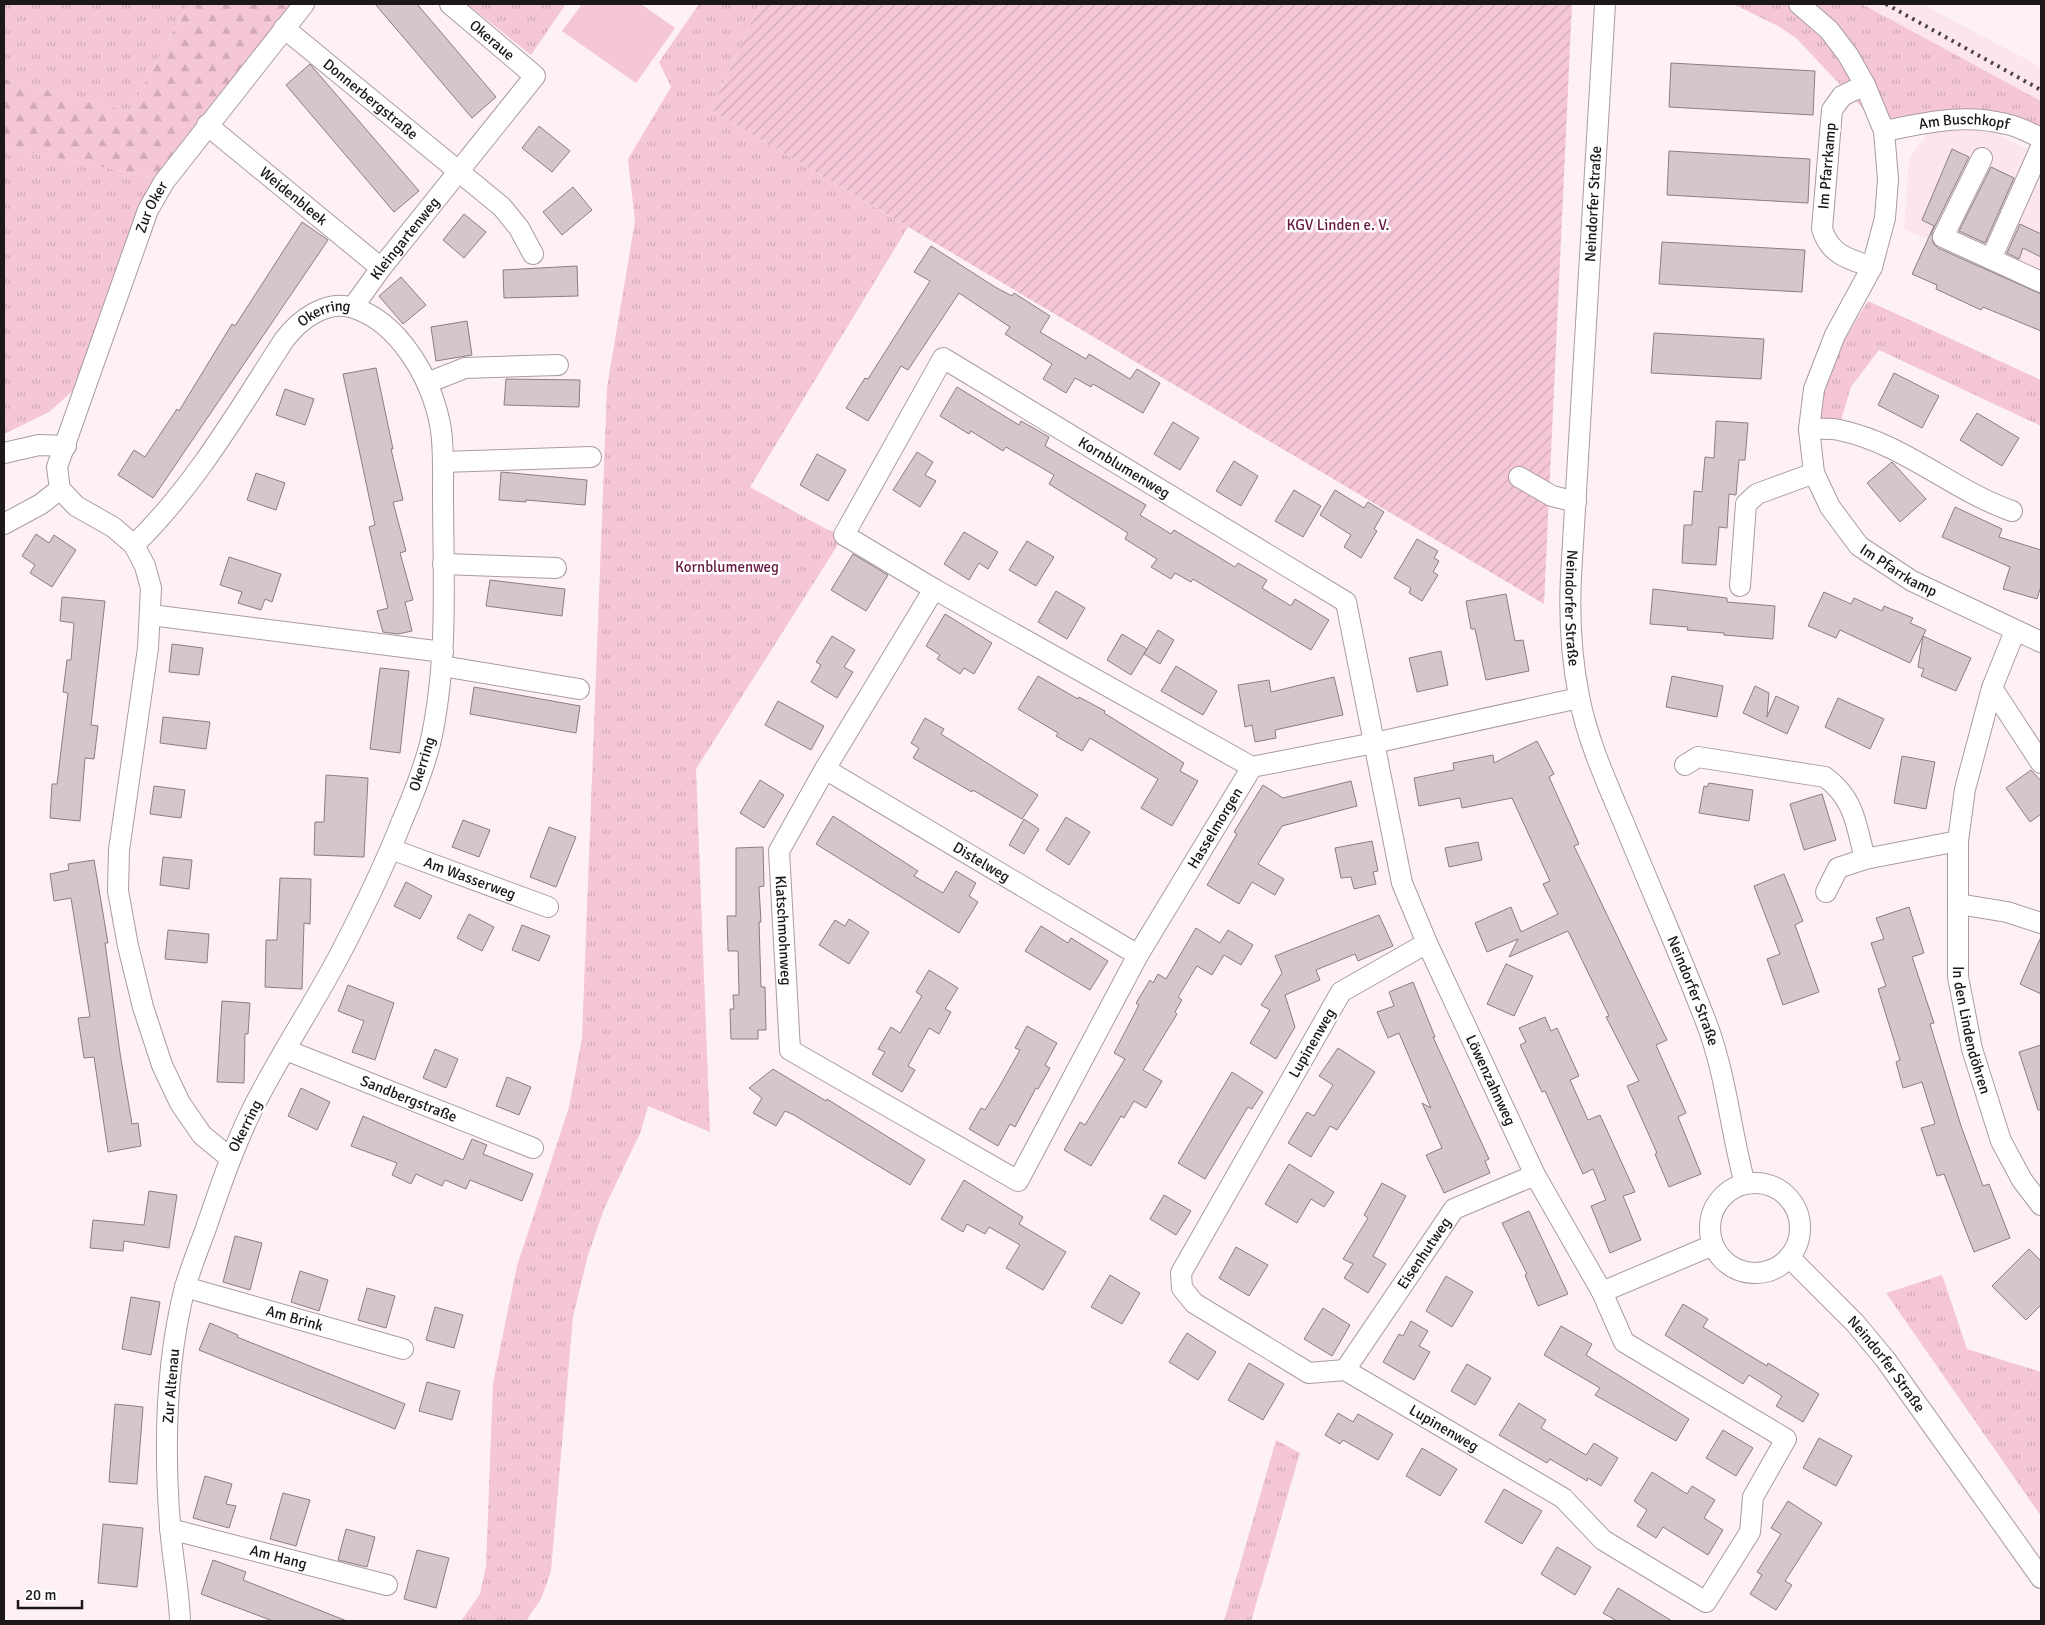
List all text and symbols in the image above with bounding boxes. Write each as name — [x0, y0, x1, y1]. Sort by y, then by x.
street label: Okeraue — [466, 16, 518, 64]
street label: Donnerbergstraße — [319, 55, 422, 143]
street label: Am Buschkopf — [1917, 110, 2012, 134]
street label: Im Pfarrkamp — [1814, 122, 1840, 210]
street label: Neindorfer Straße — [1581, 145, 1605, 263]
street label: Weidenbleek — [256, 163, 331, 229]
street label: Zur Oker — [132, 178, 172, 235]
street label: Kleingartenweg — [366, 193, 443, 283]
park label: KGV Linden e. V. — [1287, 216, 1389, 234]
street label: Okerring — [294, 297, 352, 331]
street label: Kornblumenweg — [1075, 433, 1173, 502]
street label: Im Pfarrkamp — [1857, 540, 1940, 601]
street label: Neindorfer Straße — [1561, 549, 1583, 667]
park label: Kornblumenweg — [675, 558, 779, 576]
street label: Okerring — [405, 734, 439, 793]
street label: Hasselmorgen — [1184, 784, 1246, 872]
street label: Distelweg — [950, 838, 1013, 886]
street label: Am Wasserweg — [421, 853, 518, 903]
street label: Klatschmohnweg — [771, 875, 795, 986]
street label: Neindorfer Straße — [1663, 933, 1723, 1048]
street label: In den Lindendöhren — [1949, 966, 1995, 1096]
street label: Lupinenweg — [1285, 1005, 1339, 1081]
street label: Löwenzahnweg — [1462, 1032, 1520, 1128]
street label: Sandbergstraße — [358, 1071, 460, 1126]
street label: Okerring — [224, 1097, 266, 1155]
street label: Eisenhutweg — [1393, 1214, 1455, 1293]
street label: Am Brink — [264, 1301, 326, 1335]
street label: Neindorfer Straße — [1844, 1312, 1929, 1416]
street label: Zur Altenau — [159, 1348, 183, 1424]
street label: Lupinenweg — [1406, 1401, 1482, 1455]
street label: Am Hang — [248, 1541, 309, 1573]
scale bar — [18, 1578, 81, 1610]
text: 20 m — [25, 1586, 56, 1604]

